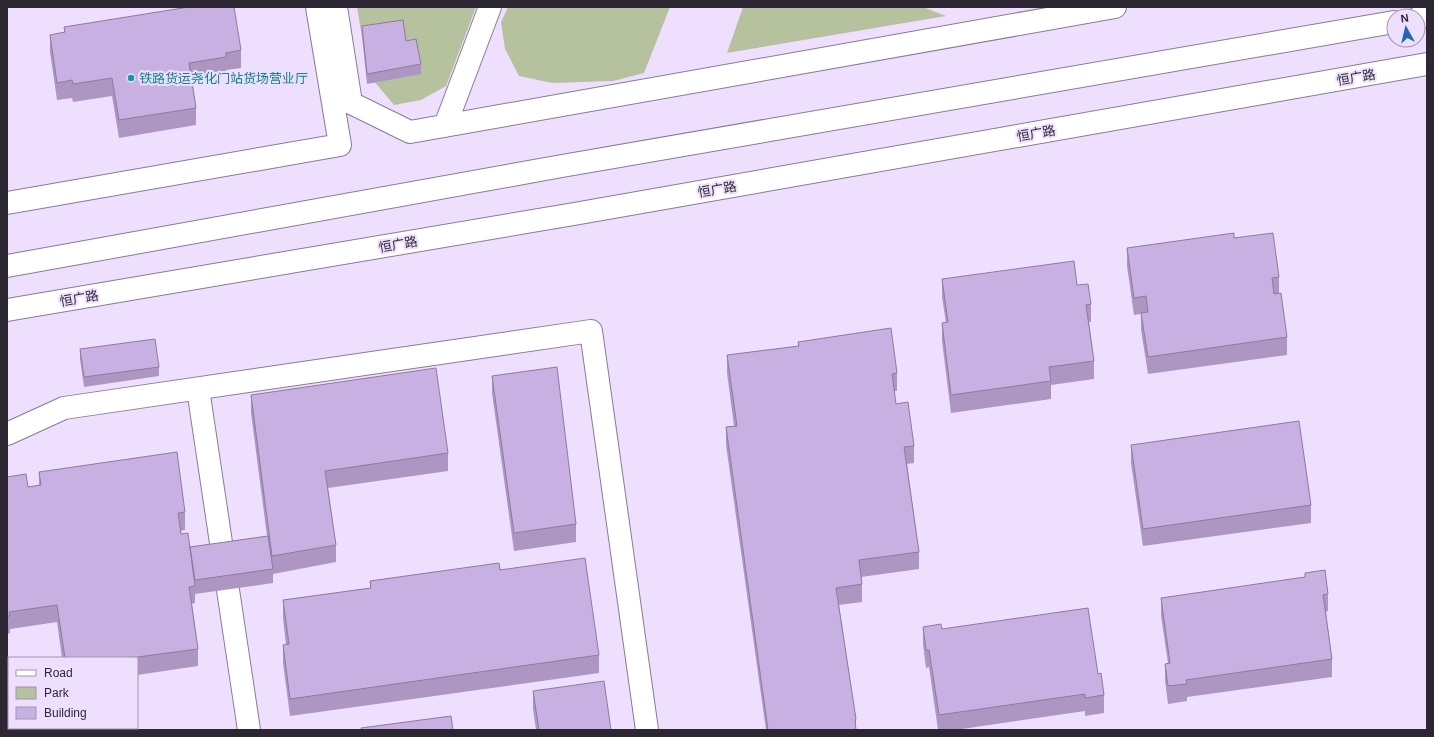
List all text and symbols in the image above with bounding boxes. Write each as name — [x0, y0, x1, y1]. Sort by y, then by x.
north arrow — [1386, 8, 1426, 48]
text: N — [1400, 12, 1409, 25]
street label: 恒广路 — [1336, 67, 1377, 88]
place label: 铁路货运尧化门站货场营业厅 — [139, 71, 308, 86]
marker: 铁路货运尧化门站货场营业厅 — [126, 73, 136, 83]
street label: 恒广路 — [1016, 123, 1057, 144]
street label: 恒广路 — [697, 179, 738, 200]
street label: 恒广路 — [378, 234, 419, 255]
street label: 恒广路 — [59, 288, 100, 309]
legend — [8, 657, 138, 729]
text: Road — [44, 666, 73, 680]
text: Park — [44, 686, 70, 700]
text: Building — [44, 706, 87, 720]

